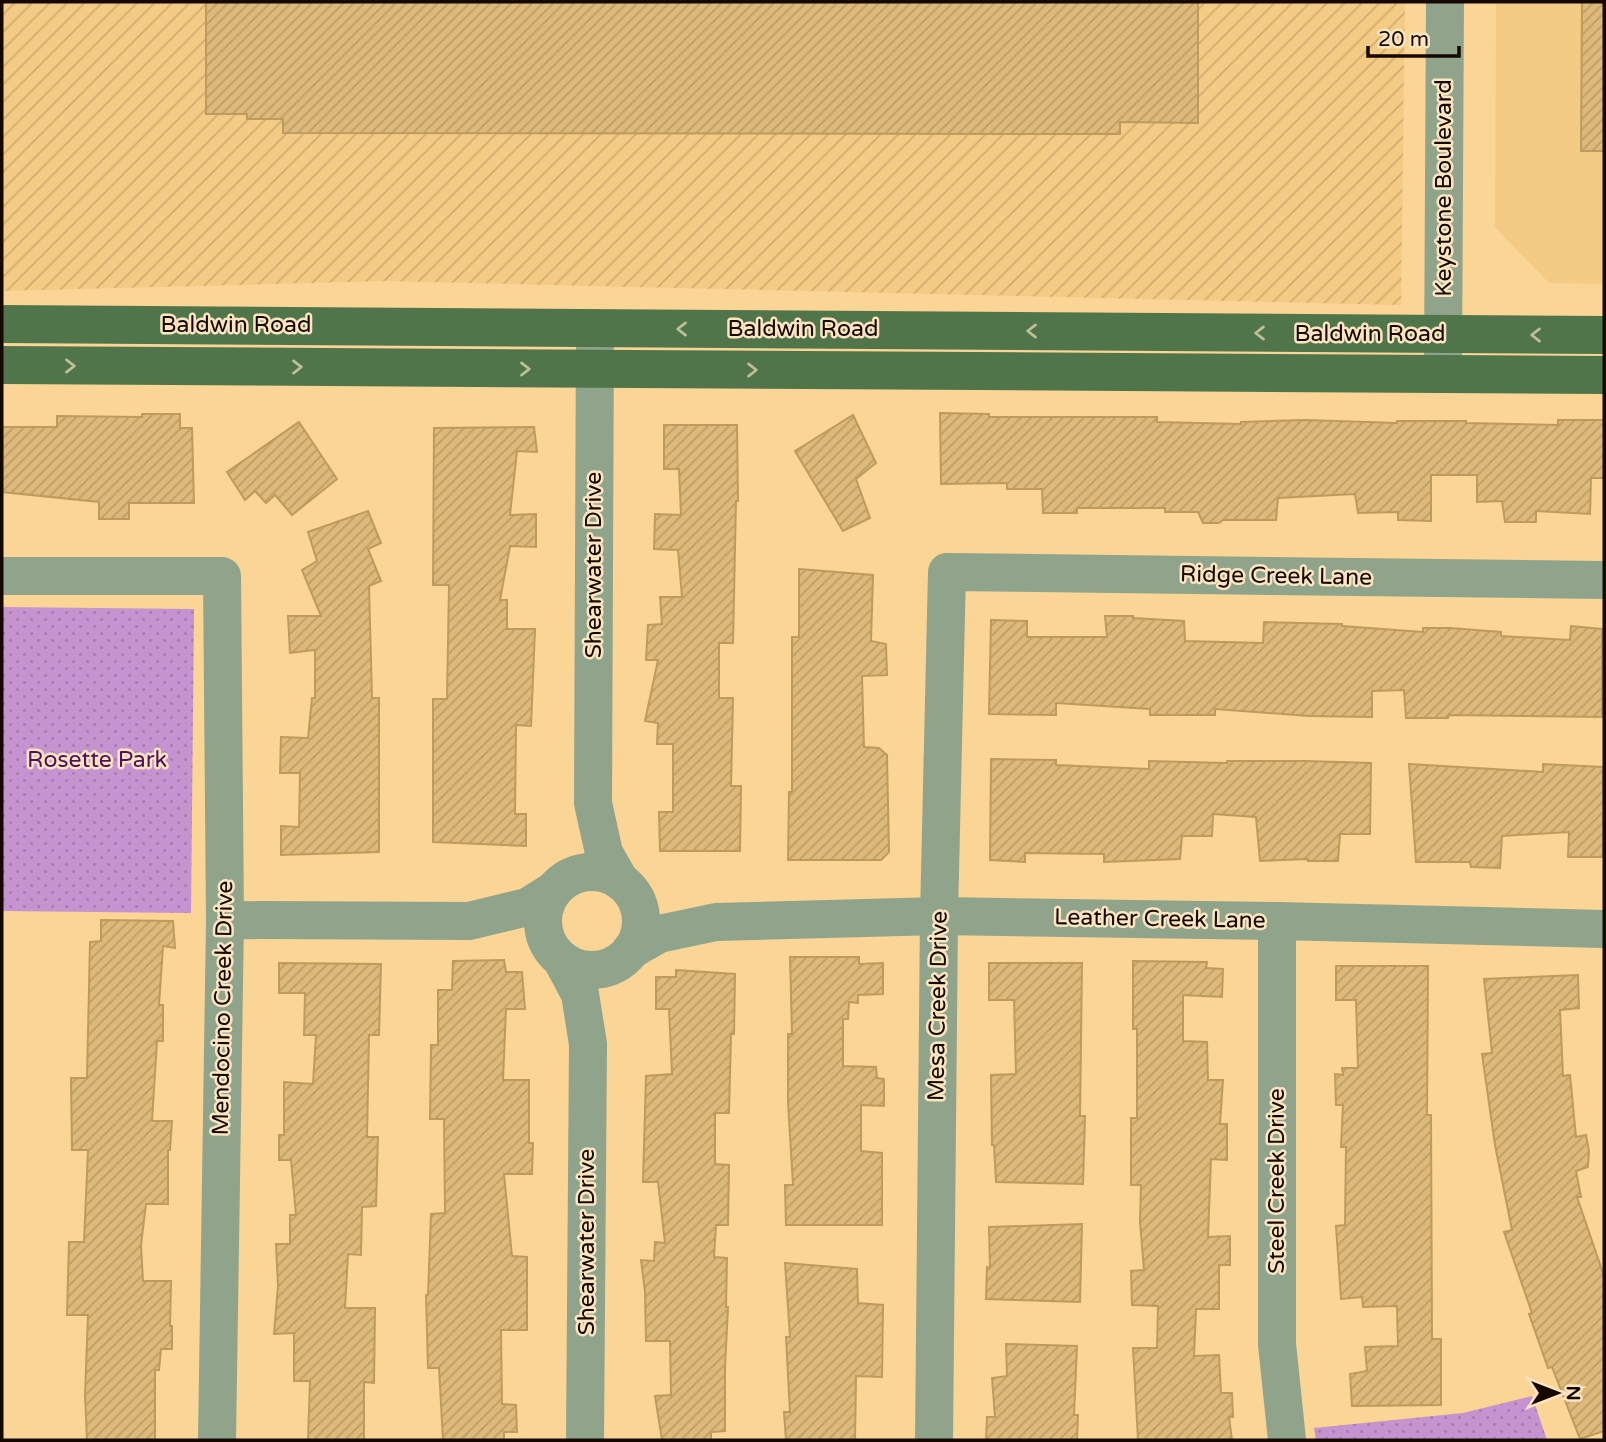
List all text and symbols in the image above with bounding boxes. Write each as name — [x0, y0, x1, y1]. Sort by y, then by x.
scale bar — [1368, 14, 1459, 58]
text: 20 m — [1378, 27, 1429, 52]
street label: Keystone Boulevard — [1430, 79, 1458, 297]
street label: Baldwin Road — [161, 311, 311, 339]
street label: Baldwin Road — [728, 315, 878, 343]
street label: Baldwin Road — [1295, 320, 1445, 348]
one-way arrow — [676, 321, 687, 336]
one-way arrow — [1026, 323, 1037, 339]
one-way arrow — [1254, 325, 1264, 341]
one-way arrow — [1530, 327, 1541, 343]
one-way arrow — [65, 358, 76, 374]
one-way arrow — [293, 359, 303, 375]
one-way arrow — [520, 361, 531, 376]
one-way arrow — [748, 362, 758, 378]
street label: Shearwater Drive — [580, 472, 608, 658]
street label: Ridge Creek Lane — [1180, 560, 1372, 592]
park label: Rosette Park — [27, 746, 167, 774]
street label: Mendocino Creek Drive — [207, 880, 239, 1136]
street label: Leather Creek Lane — [1054, 903, 1266, 935]
street label: Mesa Creek Drive — [922, 911, 954, 1101]
street label: Steel Creek Drive — [1263, 1088, 1291, 1274]
street label: Shearwater Drive — [573, 1149, 601, 1335]
north arrow — [1522, 1358, 1592, 1428]
text: N — [1562, 1385, 1584, 1401]

